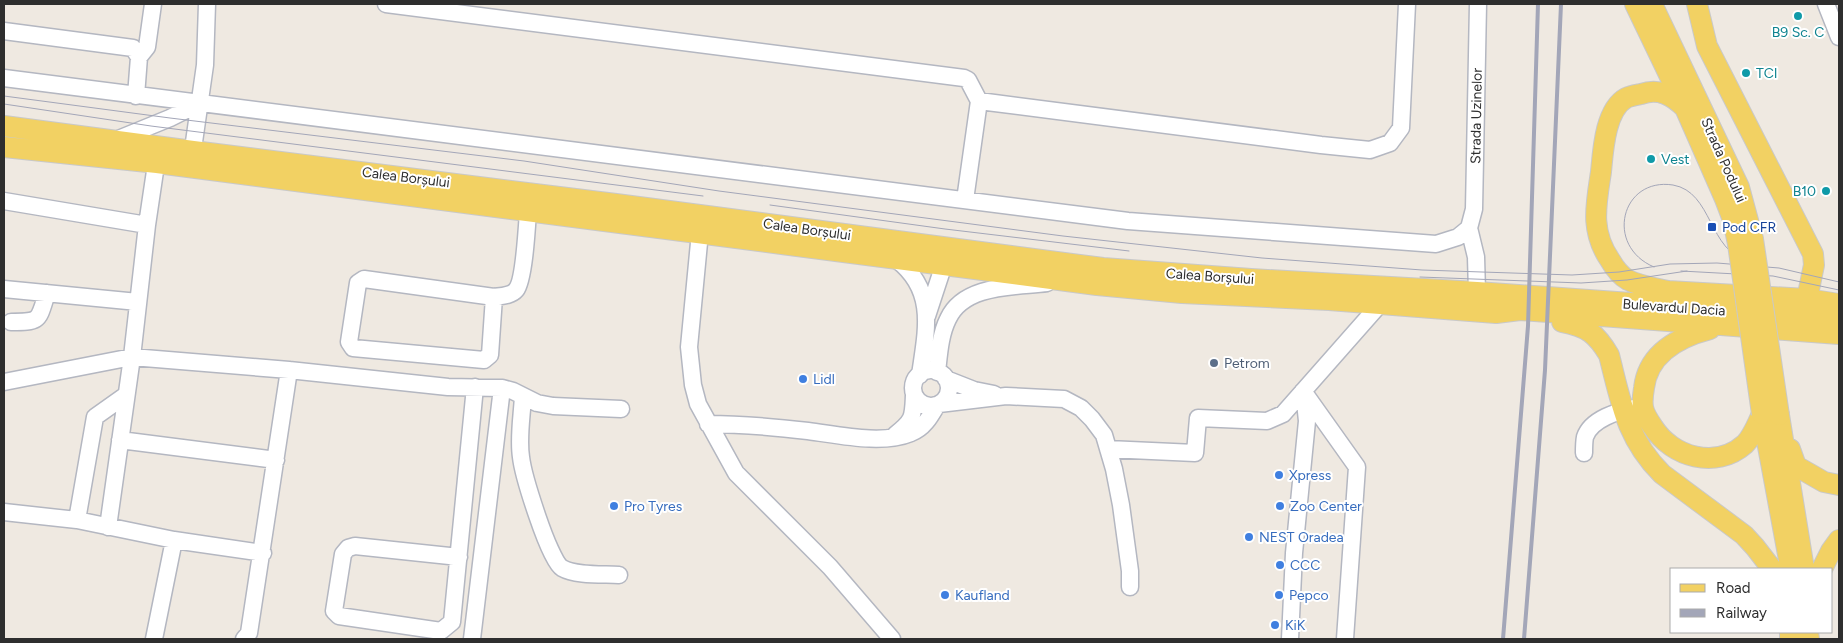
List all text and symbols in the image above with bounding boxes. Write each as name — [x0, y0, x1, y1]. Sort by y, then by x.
marker: B9 Sc. C — [1792, 10, 1804, 22]
place label: B9 Sc. C — [1772, 24, 1824, 41]
place label: TCI — [1756, 65, 1778, 82]
marker: TCI — [1740, 67, 1752, 79]
street label: Strada Uzinelor — [1467, 68, 1486, 164]
street label: Strada Podului — [1697, 115, 1750, 205]
place label: Vest — [1661, 151, 1690, 168]
marker: Vest — [1645, 153, 1657, 165]
street label: Calea Borșului — [361, 164, 451, 191]
place label: B10 — [1793, 183, 1816, 200]
marker: B10 — [1820, 185, 1832, 197]
street label: Calea Borșului — [762, 215, 852, 244]
place label: Pod CFR — [1722, 219, 1776, 236]
marker: Pod CFR — [1706, 221, 1718, 233]
street label: Calea Borșului — [1165, 265, 1255, 288]
street label: Bulevardul Dacia — [1622, 295, 1726, 320]
place label: Petrom — [1224, 355, 1270, 372]
marker: Petrom — [1208, 357, 1220, 369]
place label: Lidl — [813, 371, 835, 388]
marker: Lidl — [797, 373, 809, 385]
place label: Xpress — [1289, 467, 1331, 484]
marker: Xpress — [1273, 469, 1285, 481]
place label: Pro Tyres — [624, 498, 682, 515]
place label: Zoo Center — [1290, 498, 1362, 515]
marker: Pro Tyres — [608, 500, 620, 512]
marker: Zoo Center — [1274, 500, 1286, 512]
place label: NEST Oradea — [1259, 529, 1344, 546]
marker: NEST Oradea — [1243, 531, 1255, 543]
place label: CCC — [1290, 557, 1320, 574]
marker: CCC — [1274, 559, 1286, 571]
legend — [1670, 568, 1833, 633]
text: Road — [1716, 579, 1751, 597]
place label: Kaufland — [955, 587, 1010, 604]
place label: Pepco — [1289, 587, 1329, 604]
marker: Kaufland — [939, 589, 951, 601]
marker: Pepco — [1273, 589, 1285, 601]
text: Railway — [1716, 604, 1767, 622]
place label: KiK — [1285, 617, 1306, 634]
marker: KiK — [1269, 619, 1281, 631]

